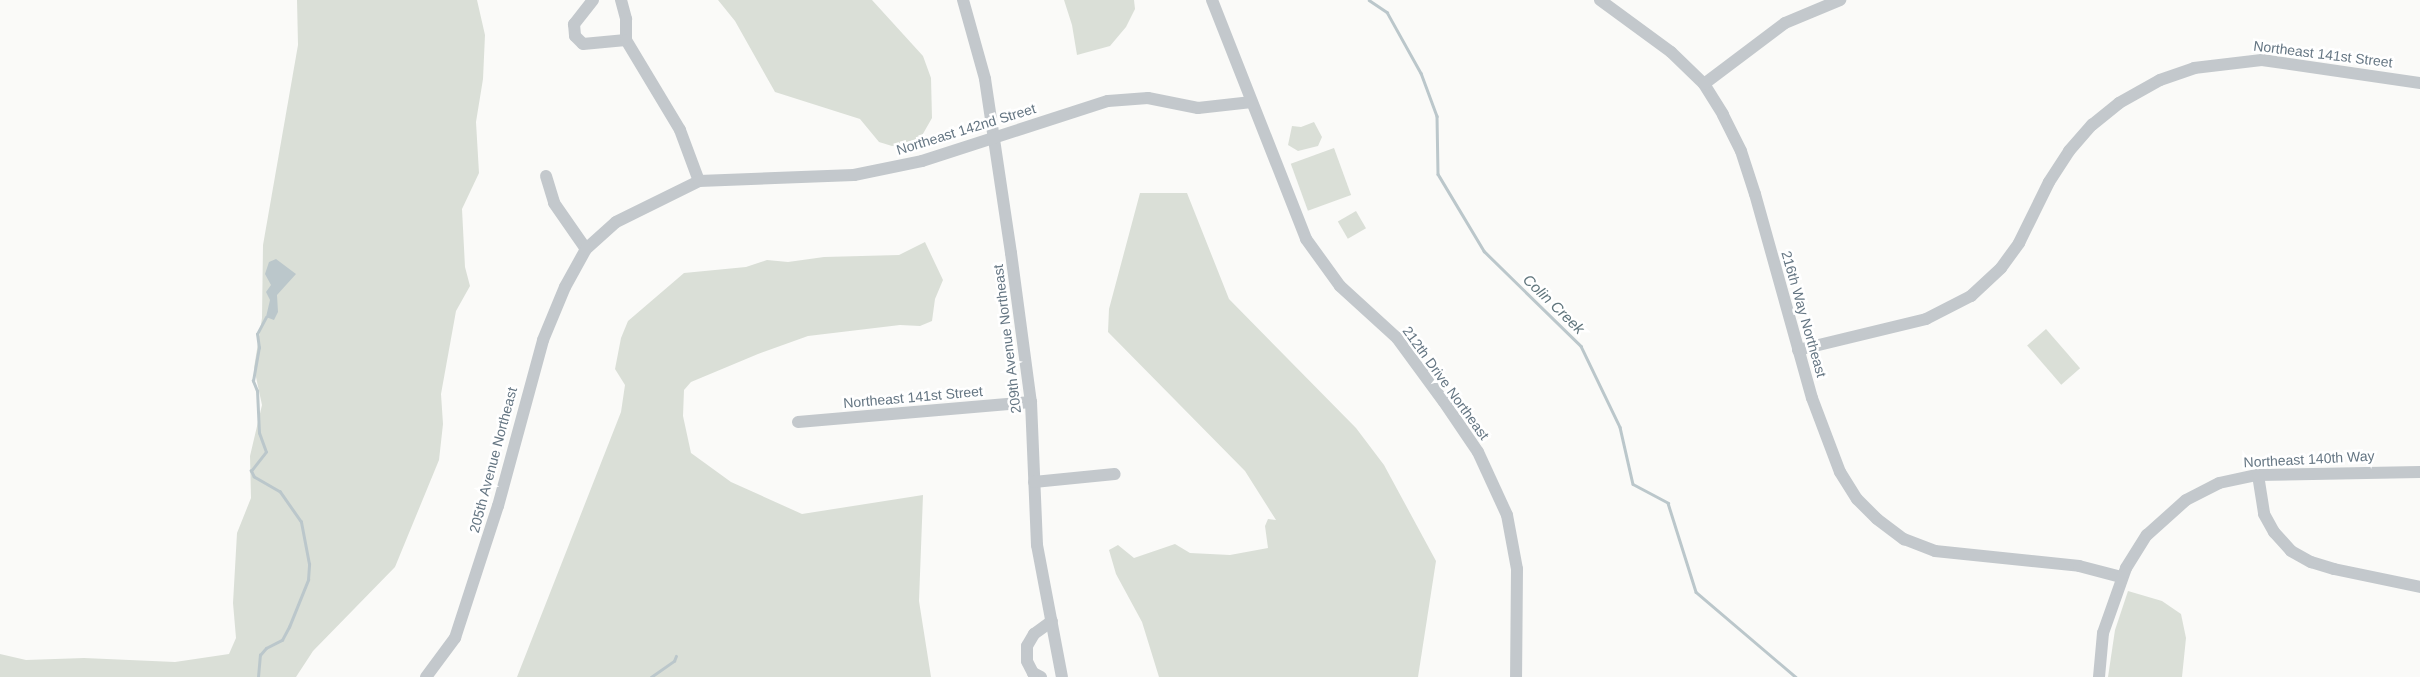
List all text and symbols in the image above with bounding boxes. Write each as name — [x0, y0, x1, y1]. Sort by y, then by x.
street label: Northeast 141st Street — [2252, 37, 2394, 71]
street label: Northeast 142nd Street — [894, 100, 1038, 158]
street label: 216th Way Northeast — [1778, 249, 1830, 379]
street label: 209th Avenue Northeast — [989, 263, 1025, 415]
water label: Colin Creek — [1520, 270, 1588, 338]
street label: 212th Drive Northeast — [1399, 323, 1493, 443]
street label: Northeast 141st Street — [842, 383, 984, 411]
street label: 205th Avenue Northeast — [465, 385, 521, 535]
street label: Northeast 140th Way — [2243, 447, 2375, 471]

